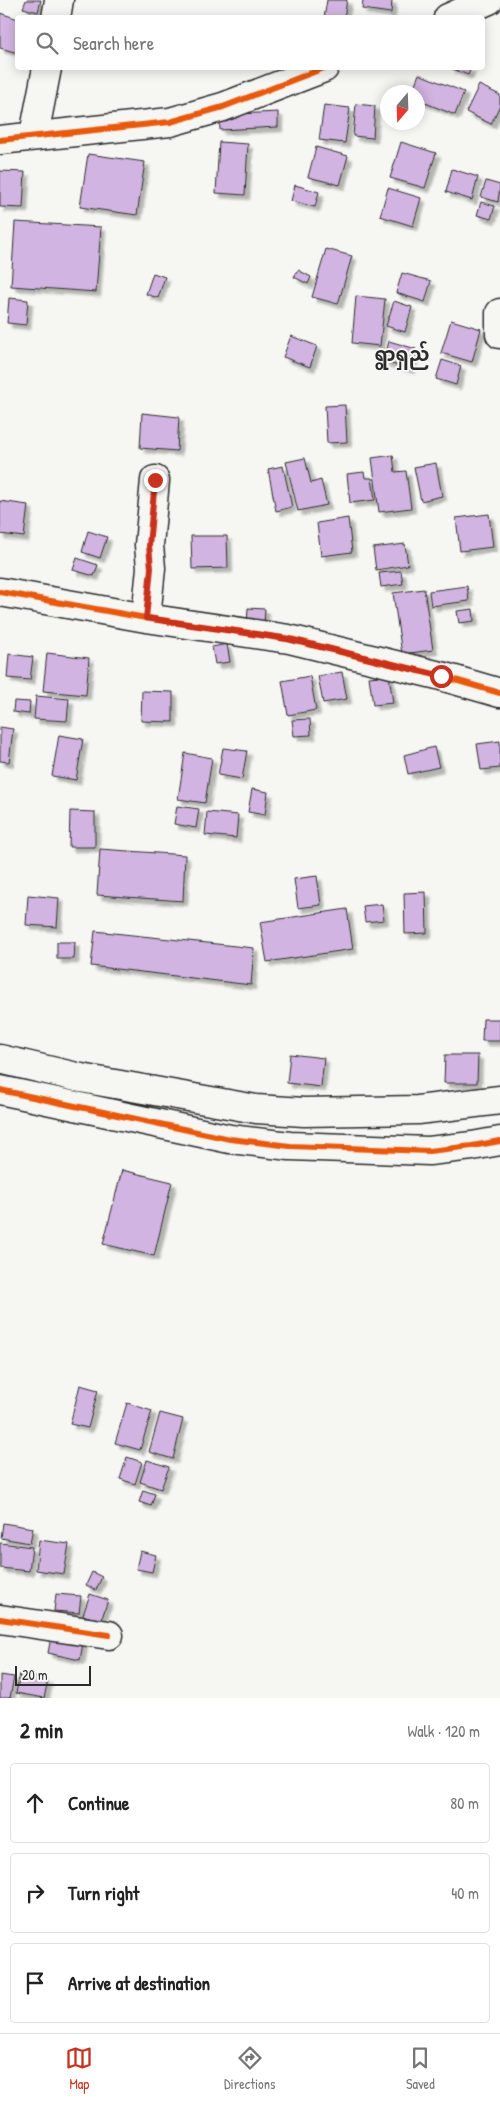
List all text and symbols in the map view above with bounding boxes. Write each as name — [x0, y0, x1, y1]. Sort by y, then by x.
search box — [15, 15, 485, 70]
icon: search — [33, 29, 61, 57]
text: Search here — [73, 30, 154, 56]
north arrow — [380, 85, 425, 130]
district label: ရွာရှည် — [375, 341, 429, 370]
route end — [144, 469, 167, 492]
route start — [430, 665, 453, 688]
scale bar — [15, 1663, 91, 1686]
text: 20 m — [22, 1665, 48, 1684]
text: 2 min — [20, 1716, 63, 1745]
text: Walk · 120 m — [407, 1720, 480, 1742]
icon: ahead — [21, 1789, 49, 1817]
text: Continue — [68, 1790, 129, 1816]
text: 80 m — [450, 1792, 479, 1814]
icon: right — [21, 1879, 49, 1907]
text: Turn right — [68, 1880, 139, 1906]
text: 40 m — [451, 1882, 479, 1904]
icon: arrive — [21, 1969, 49, 1997]
text: Arrive at destination — [68, 1970, 210, 1996]
tab: Map — [65, 2044, 93, 2093]
tab: Directions — [224, 2044, 275, 2093]
tab: Saved — [406, 2044, 435, 2093]

